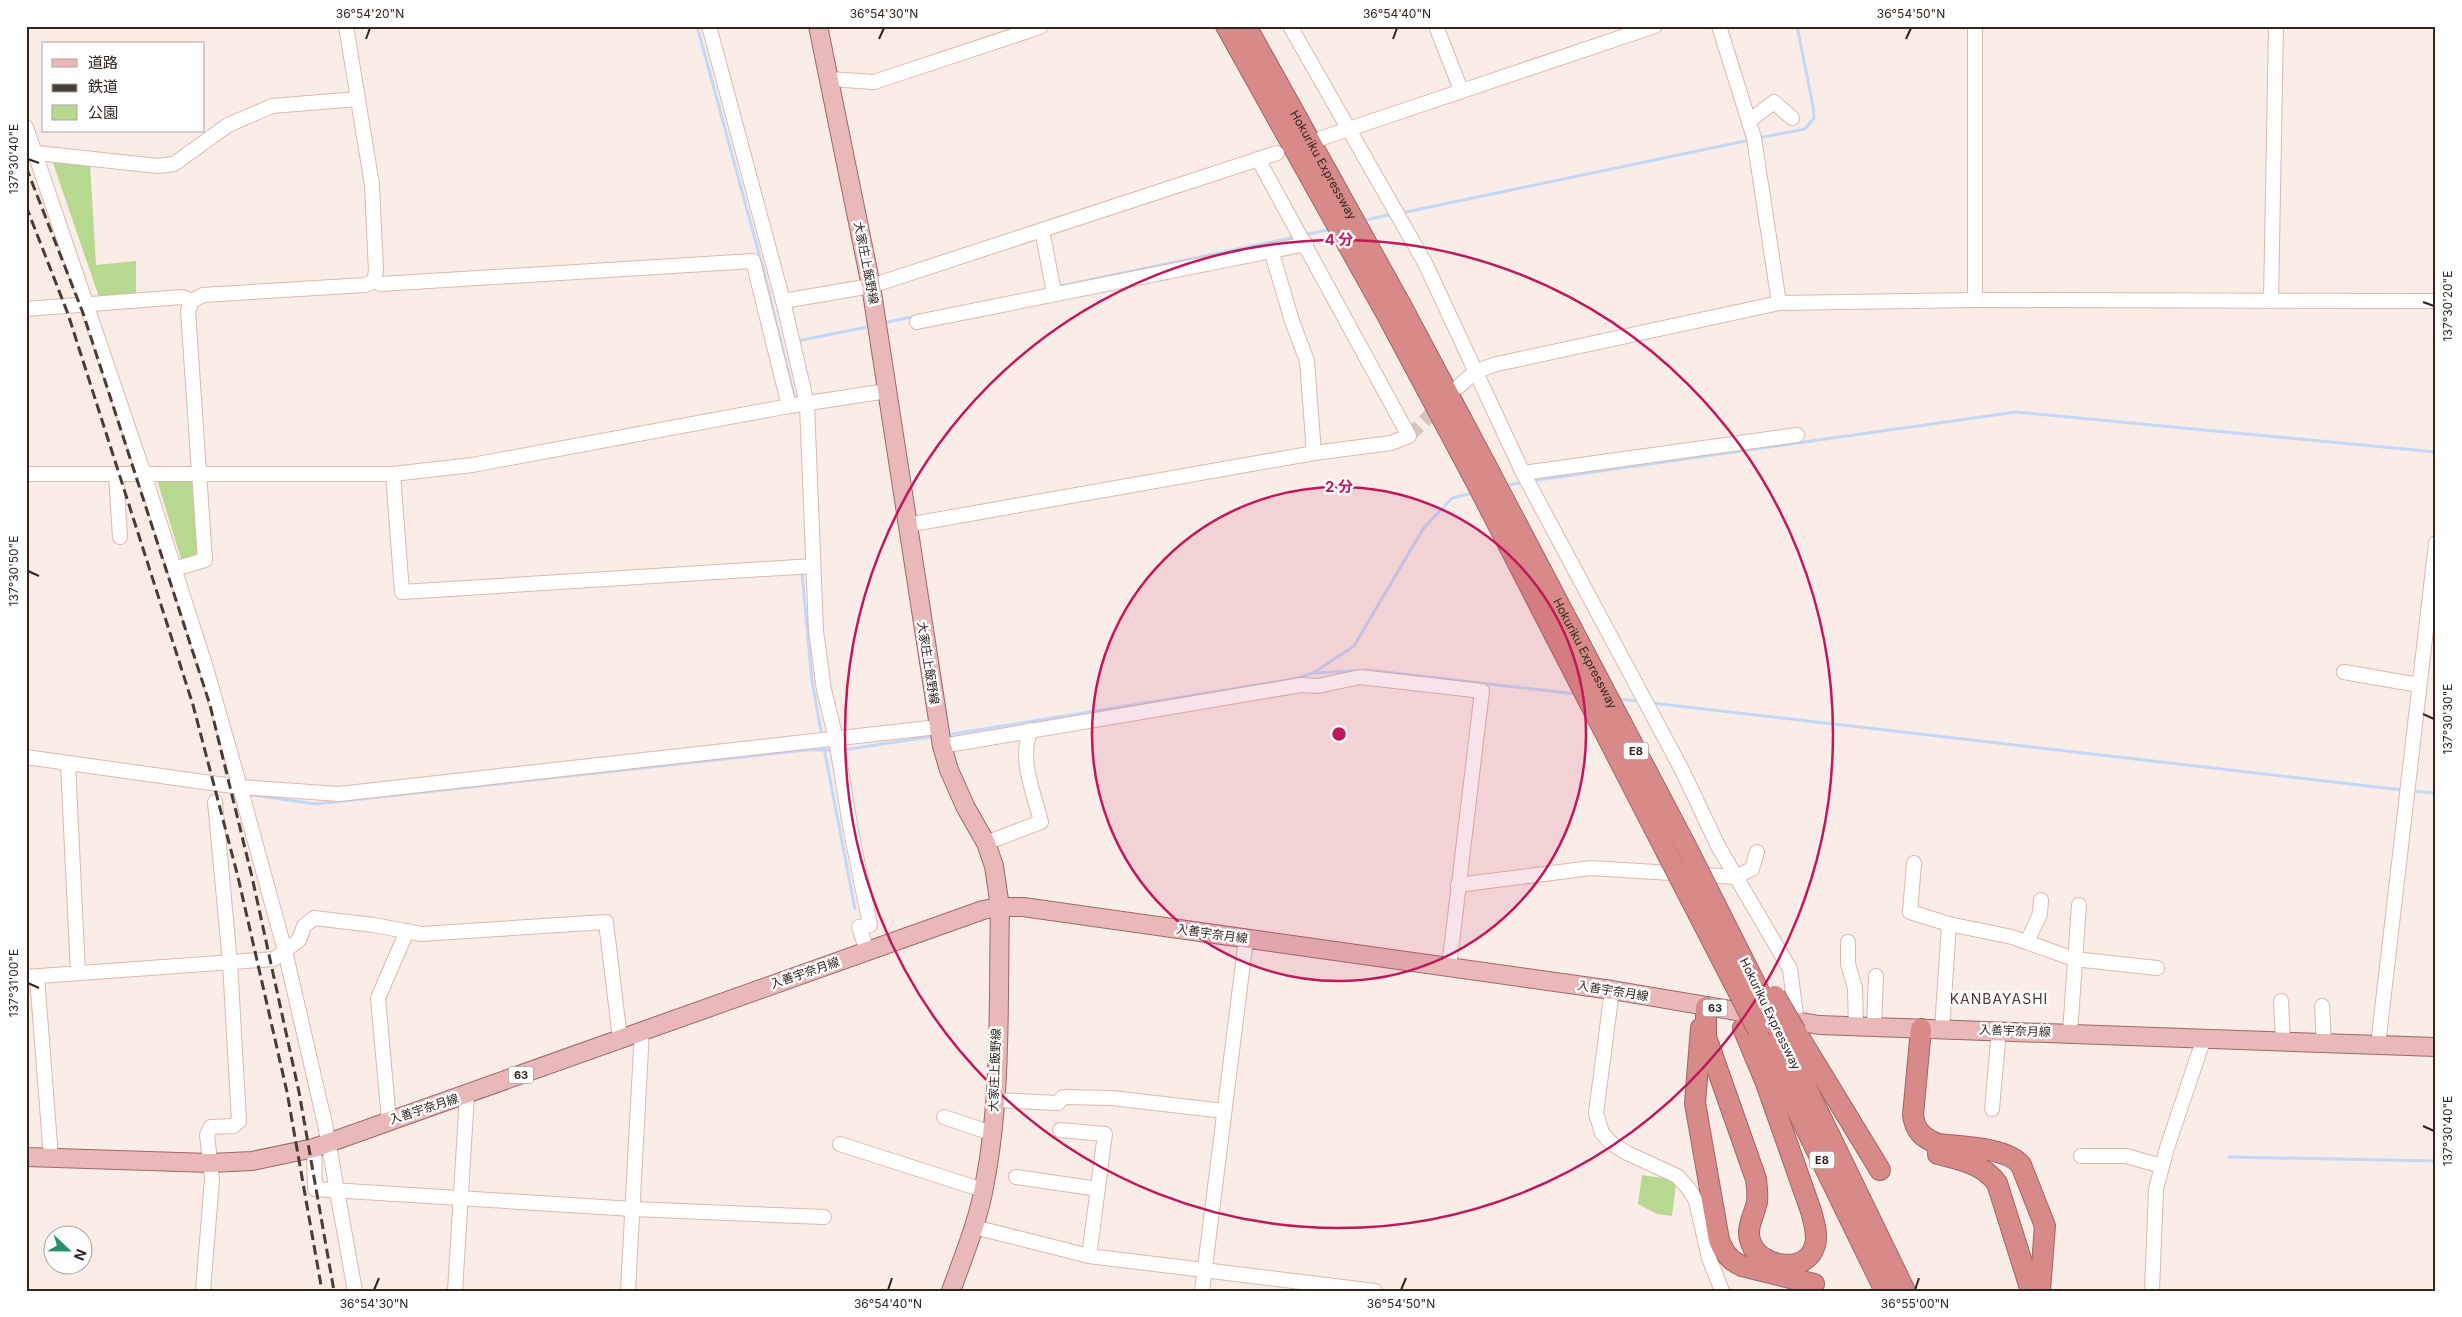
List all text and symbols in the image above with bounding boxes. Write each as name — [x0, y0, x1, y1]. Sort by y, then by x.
text: 36°54'20"N — [336, 6, 404, 21]
text: 36°54'30"N — [850, 6, 918, 21]
text: 36°54'40"N — [1363, 6, 1431, 21]
text: 36°54'50"N — [1877, 6, 1945, 21]
legend — [42, 42, 205, 132]
text: 道路 — [88, 53, 118, 72]
text: 鉄道 — [88, 77, 118, 96]
text: 公園 — [88, 103, 118, 122]
street label: Hokuriku Expressway — [1287, 107, 1360, 222]
text: 137°30'40"E — [6, 124, 21, 194]
street label: 大家庄上飯野線 — [851, 220, 882, 306]
text: 4 分 — [1325, 230, 1353, 249]
text: 137°30'20"E — [2440, 271, 2455, 341]
text: 2 分 — [1325, 477, 1353, 496]
text: 137°30'50"E — [6, 536, 21, 606]
street label: Hokuriku Expressway — [1550, 596, 1621, 711]
street label: 大家庄上飯野線 — [915, 620, 942, 706]
text: 137°30'30"E — [2440, 684, 2455, 754]
centre of rings — [1330, 725, 1348, 743]
road number: E8 — [1624, 742, 1648, 759]
street label: 入善宇奈月線 — [1175, 921, 1249, 946]
text: 137°31'00"E — [6, 949, 21, 1017]
street label: 入善宇奈月線 — [768, 954, 841, 991]
street label: Hokuriku Expressway — [1737, 955, 1804, 1072]
street label: 入善宇奈月線 — [1576, 977, 1650, 1004]
district label: KANBAYASHI — [1950, 990, 2048, 1007]
road number: 63 — [1702, 1000, 1728, 1016]
street label: 入善宇奈月線 — [1979, 1022, 2051, 1039]
street label: 大家庄上飯野線 — [986, 1028, 1003, 1112]
road number: 63 — [508, 1066, 534, 1084]
street label: 入善宇奈月線 — [387, 1090, 460, 1127]
text: 137°30'40"E — [2440, 1096, 2455, 1166]
road number: E8 — [1810, 1152, 1834, 1168]
north arrow — [42, 1224, 92, 1274]
text: N — [71, 1247, 90, 1263]
text: 36°54'30"N — [340, 1296, 408, 1311]
text: 36°54'40"N — [854, 1296, 922, 1311]
text: 36°54'50"N — [1367, 1296, 1435, 1311]
text: 36°55'00"N — [1881, 1296, 1949, 1311]

